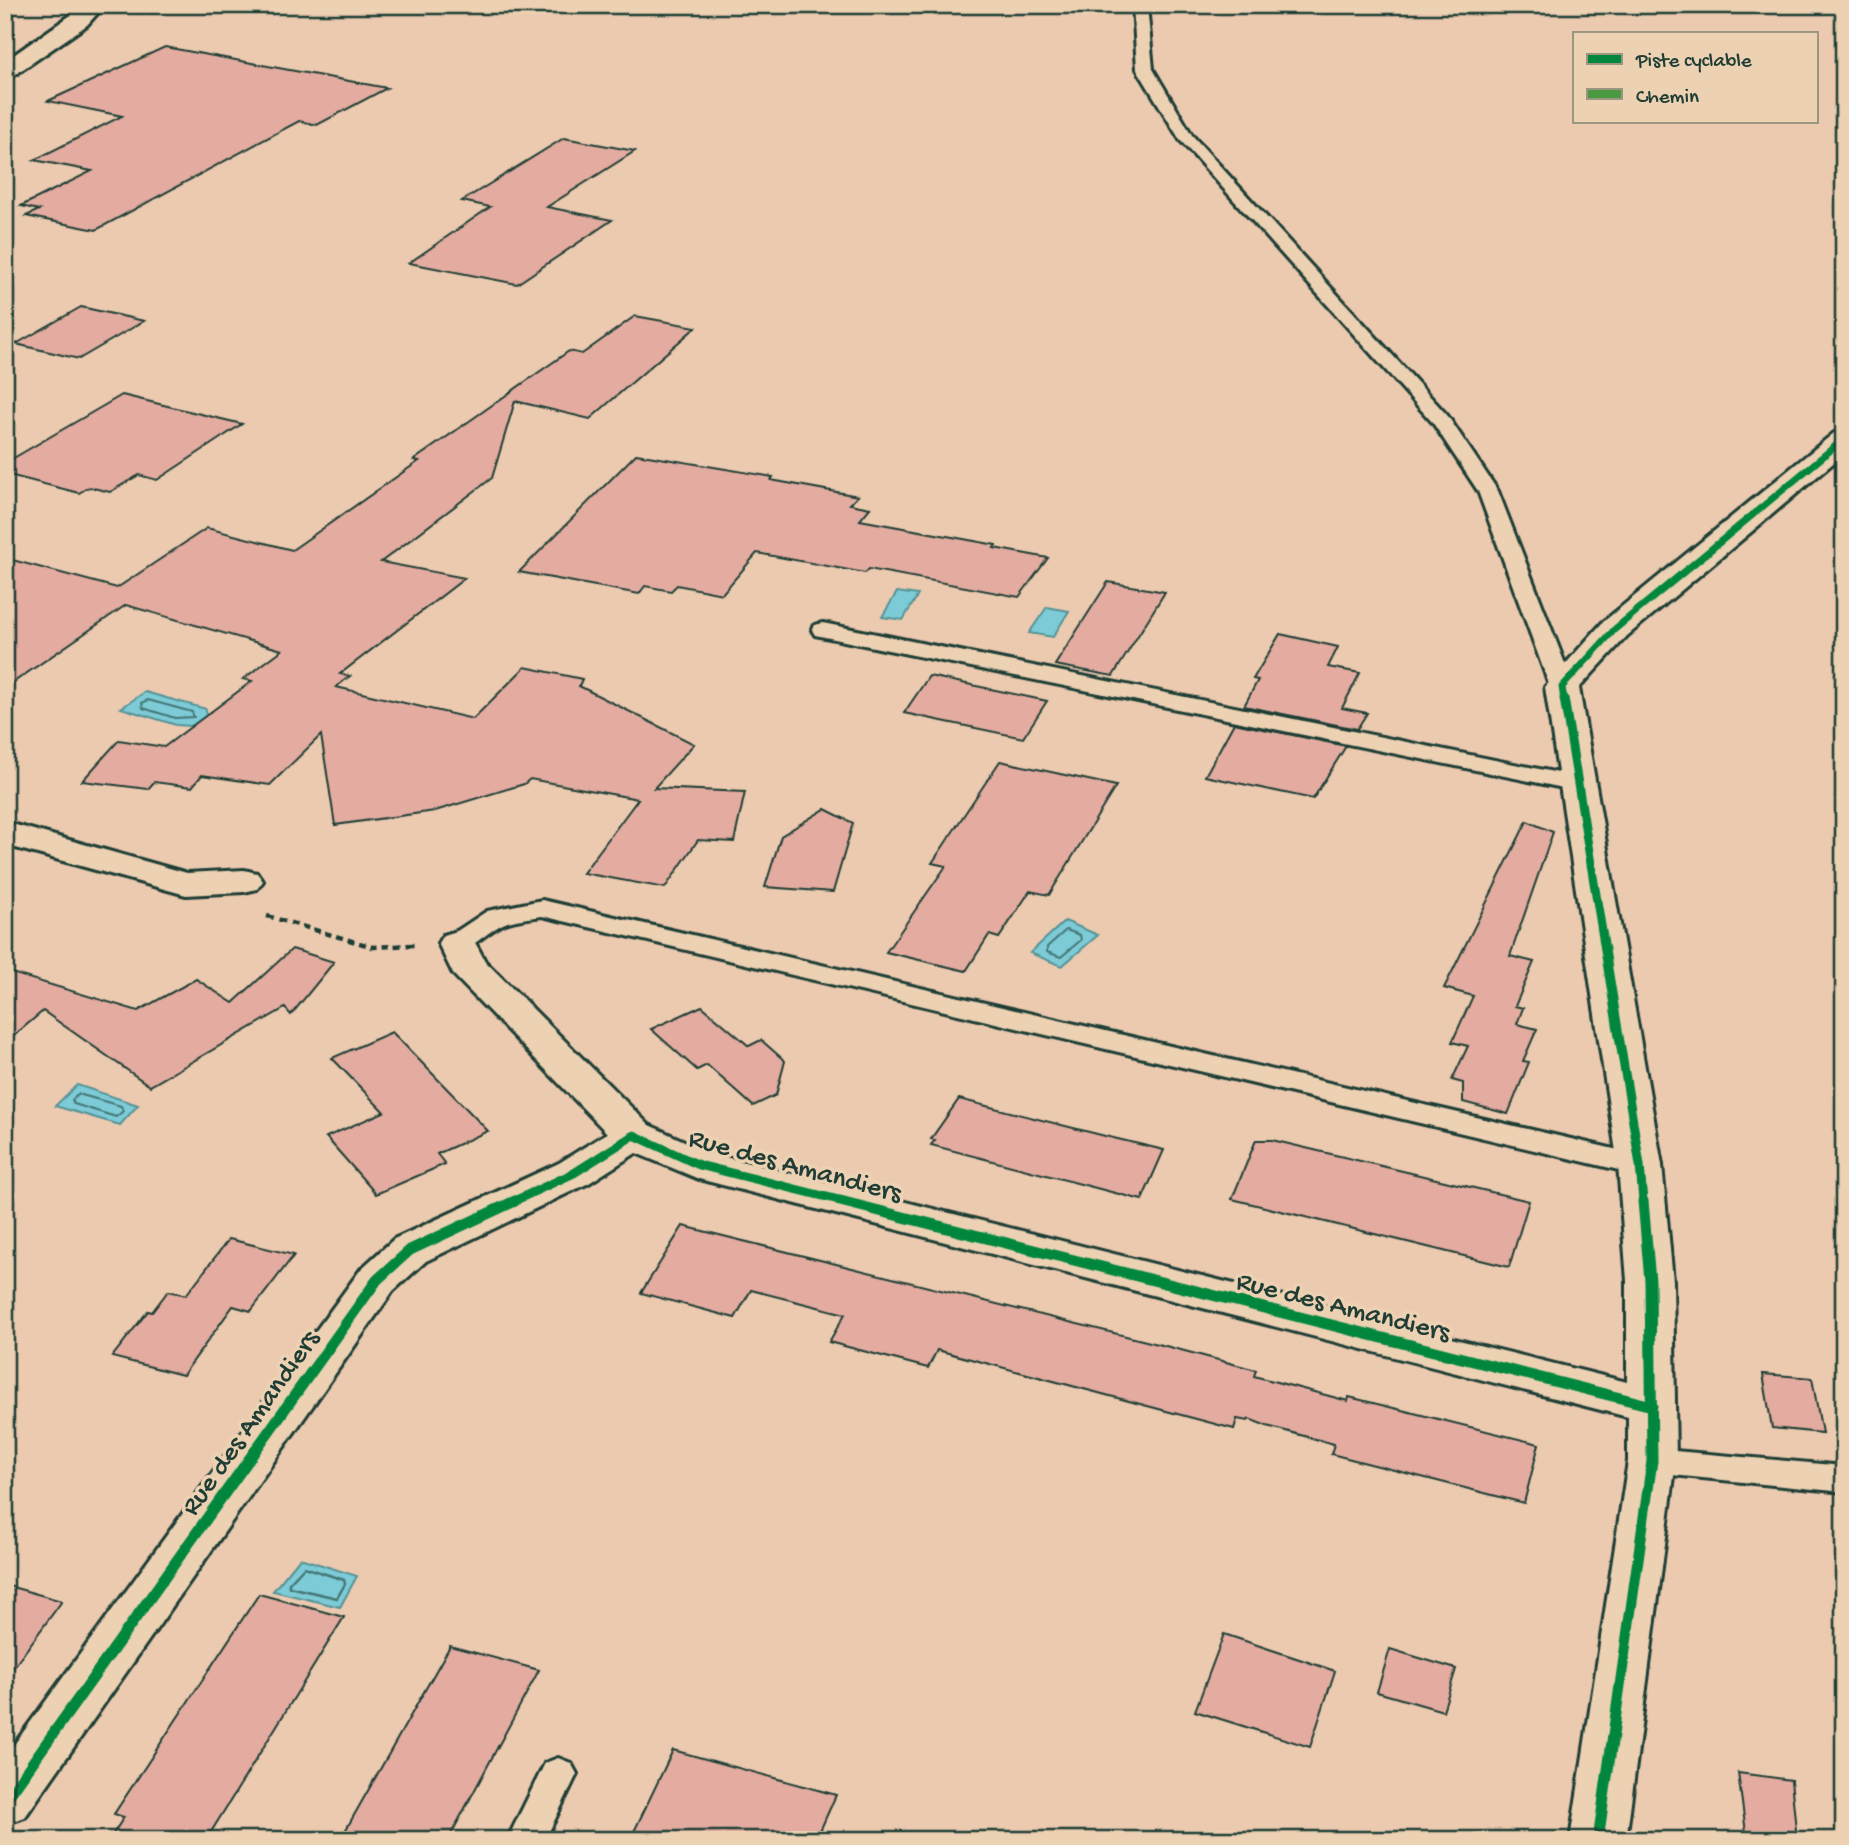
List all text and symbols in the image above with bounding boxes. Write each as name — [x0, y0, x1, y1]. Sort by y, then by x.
legend — [1573, 32, 1818, 122]
text: Piste cyclable — [1635, 50, 1753, 75]
text: Chemin — [1636, 86, 1699, 111]
street label: Rue des Amandiers — [685, 1123, 906, 1212]
street label: Rue des Amandiers — [1233, 1266, 1454, 1351]
street label: Rue des Amandiers — [175, 1324, 328, 1523]

